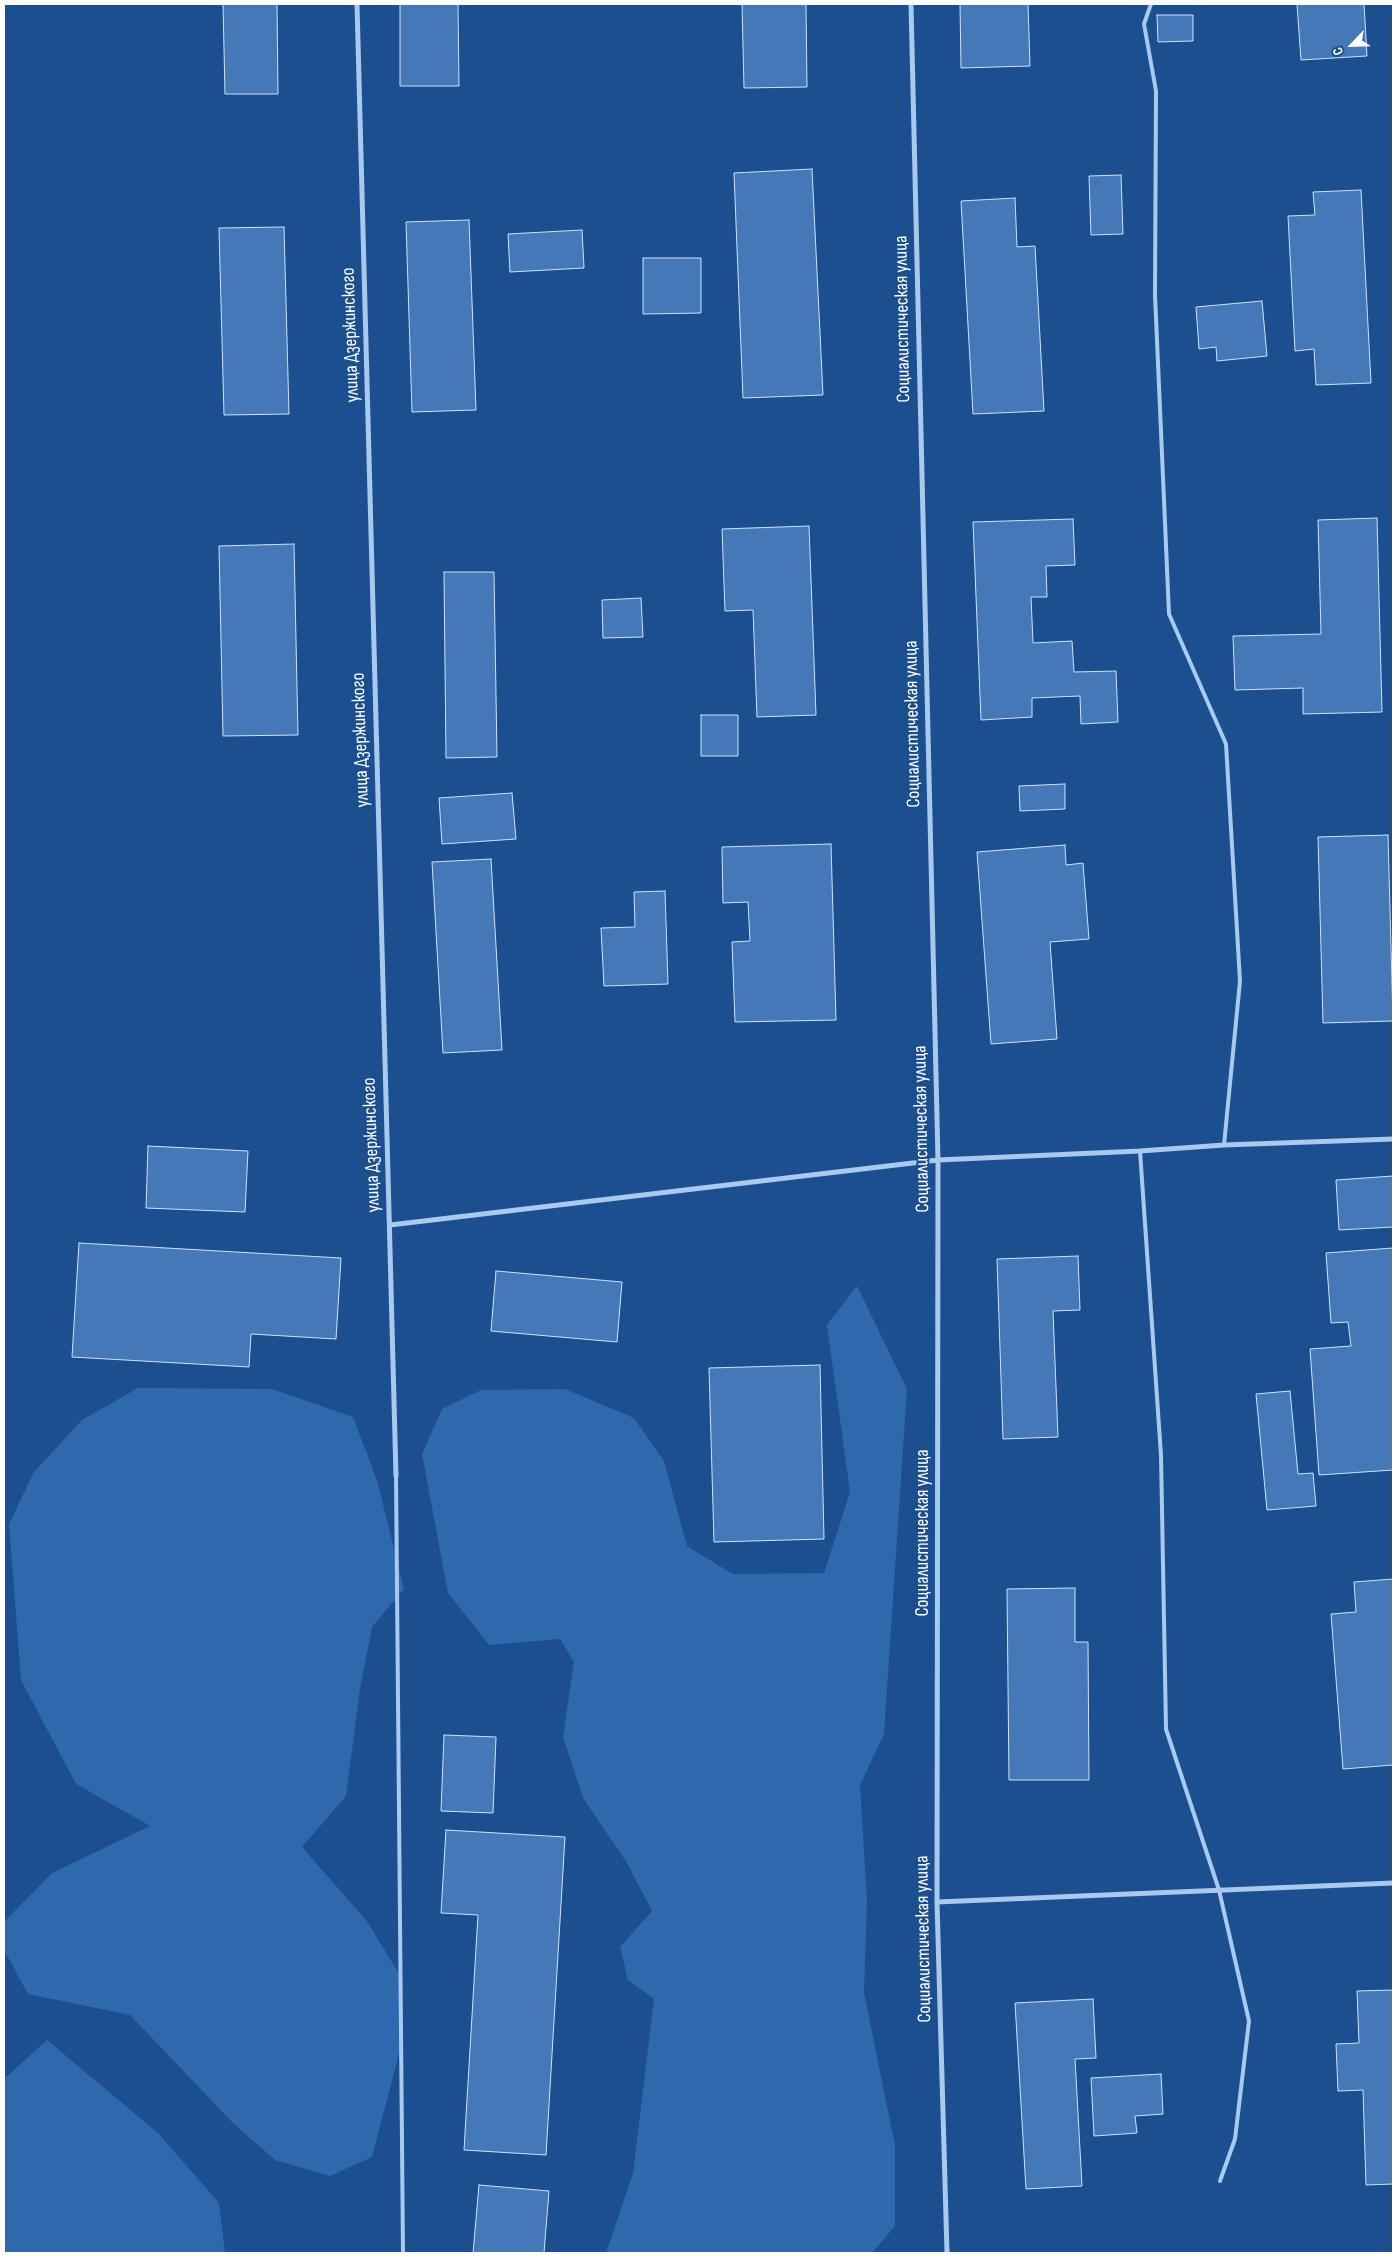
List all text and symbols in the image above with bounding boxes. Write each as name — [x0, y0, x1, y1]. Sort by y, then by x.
north arrow — [1327, 20, 1377, 70]
text: С — [1329, 45, 1347, 58]
street label: Социалистическая улица — [890, 235, 916, 403]
street label: улица Дзержинского — [337, 267, 365, 403]
street label: Социалистическая улица — [900, 640, 926, 808]
street label: улица Дзержинского — [347, 672, 375, 808]
street label: Социалистическая улица — [909, 1045, 935, 1213]
street label: улица Дзержинского — [358, 1077, 386, 1213]
street label: Социалистическая улица — [912, 1449, 934, 1617]
street label: Социалистическая улица — [911, 1855, 937, 2023]

